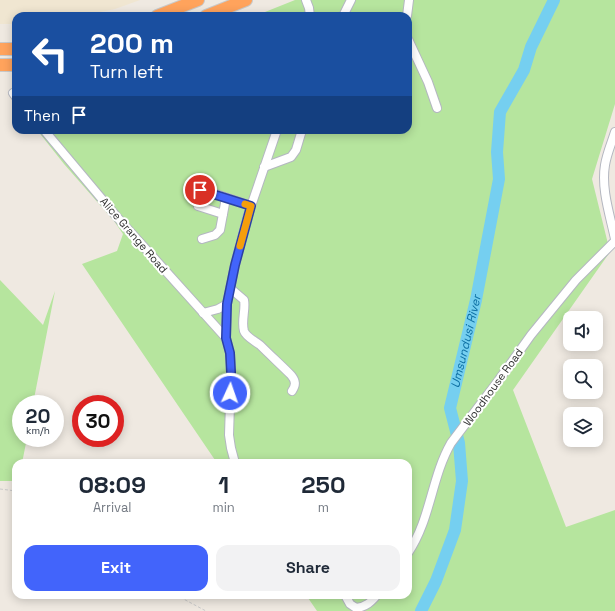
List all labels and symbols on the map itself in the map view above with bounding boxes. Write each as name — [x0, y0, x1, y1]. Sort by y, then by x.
pin — [183, 173, 217, 207]
street label: Alice Grange Road — [97, 194, 171, 276]
water label: Umsundusi River — [447, 292, 485, 390]
street label: Woodhouse Road — [460, 345, 526, 429]
position arrow — [209, 372, 251, 414]
speed limit sign: 30 — [72, 395, 124, 447]

